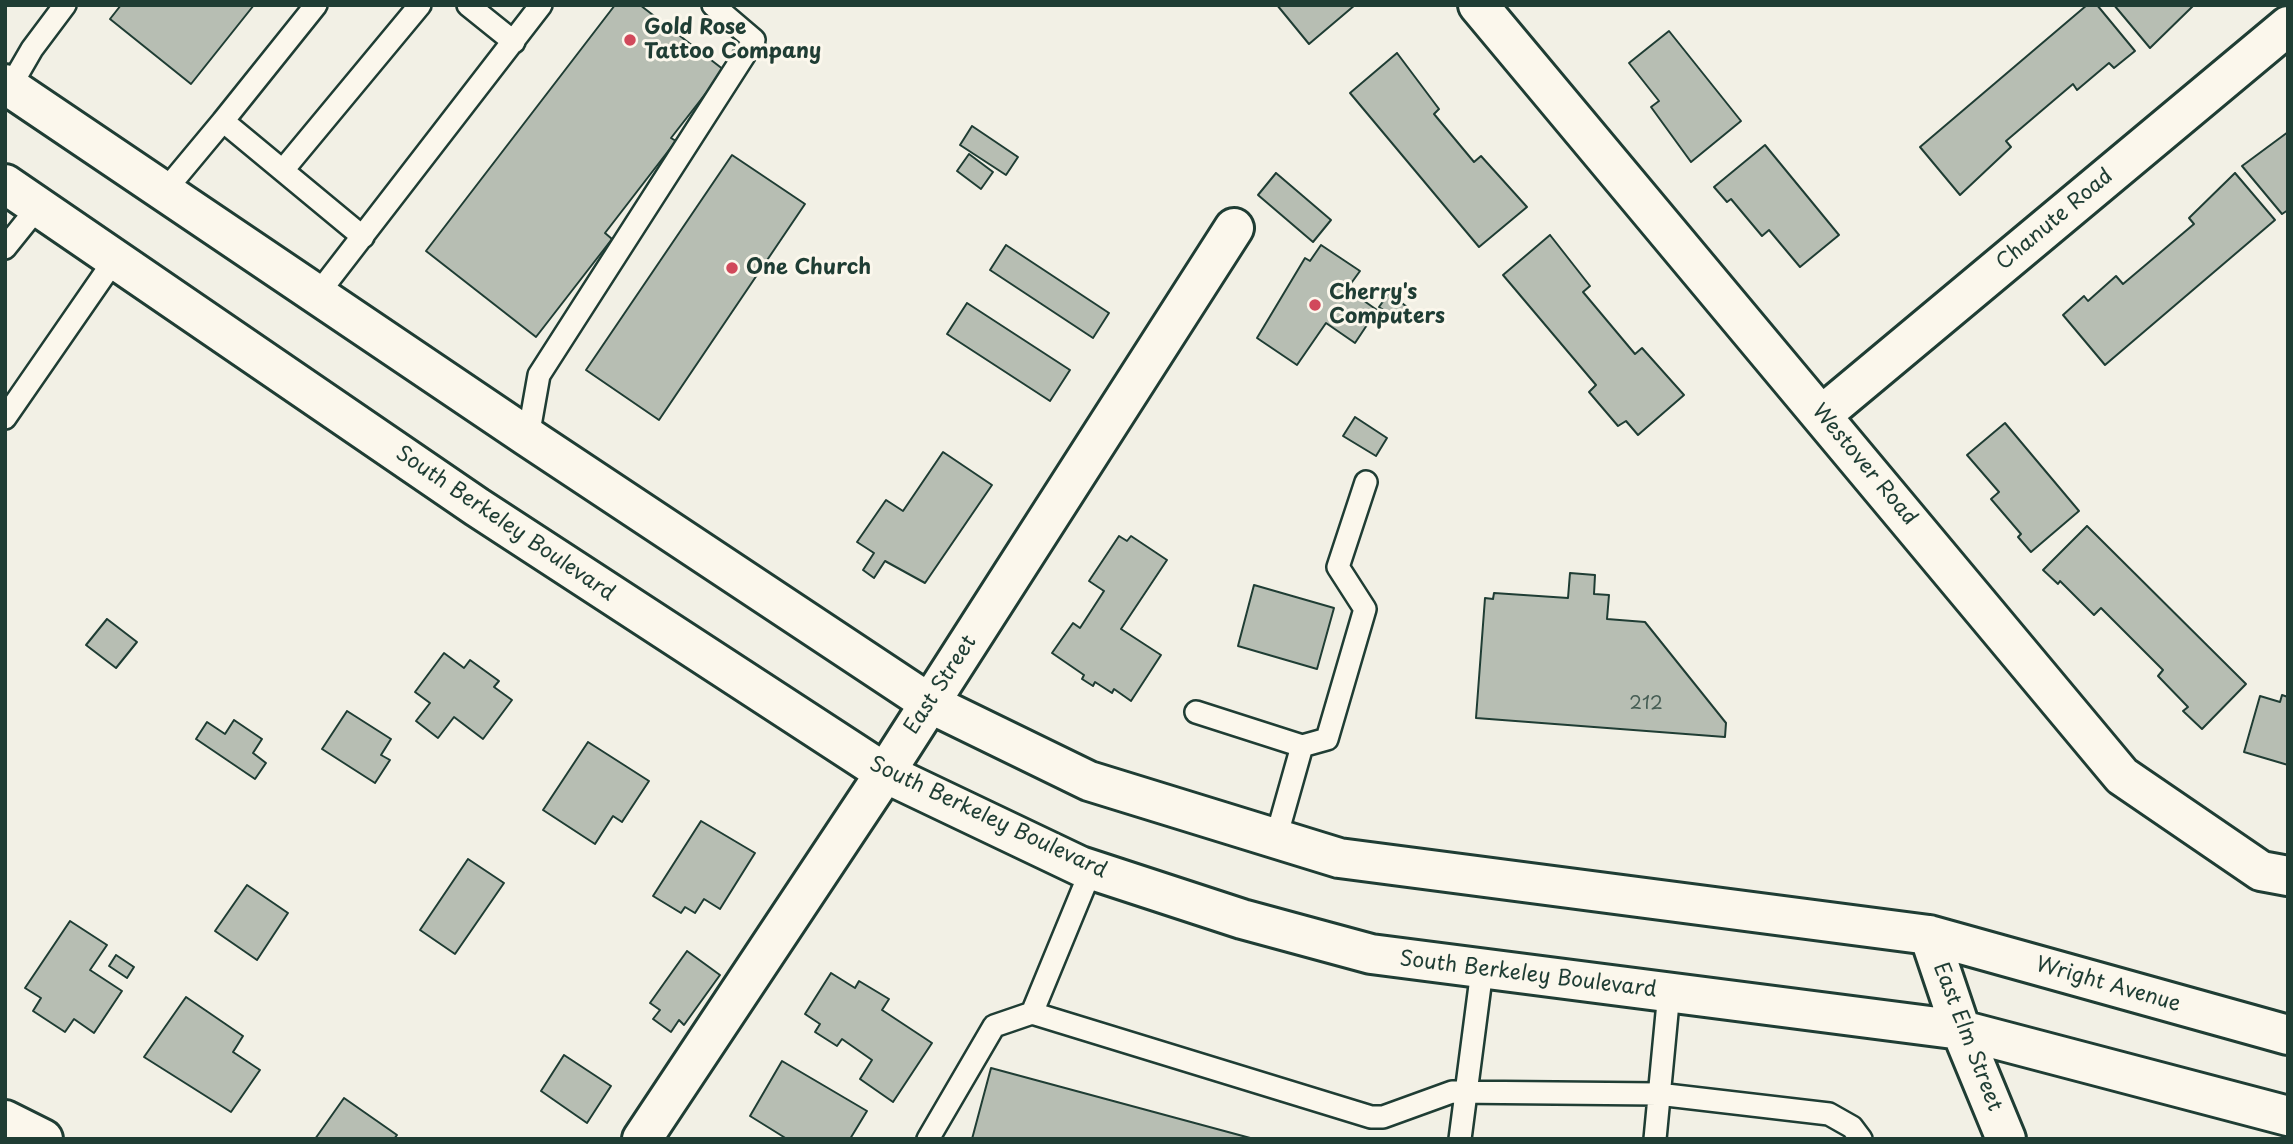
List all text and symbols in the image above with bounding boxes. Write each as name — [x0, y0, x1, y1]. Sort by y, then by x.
place label: Gold Rose Tattoo Company — [644, 15, 821, 65]
marker: Gold Rose Tattoo Company — [622, 32, 638, 48]
street label: Chanute Road — [1992, 164, 2118, 276]
place label: One Church — [746, 255, 871, 281]
marker: One Church — [724, 260, 740, 276]
place label: Cherry's Computers — [1329, 280, 1445, 330]
marker: Cherry's Computers — [1307, 297, 1323, 313]
street label: Westover Road — [1806, 399, 1922, 531]
street label: South Berkeley Boulevard — [391, 441, 619, 607]
street label: East Street — [900, 631, 982, 739]
house number: 212 — [1629, 693, 1663, 715]
street label: South Berkeley Boulevard — [865, 752, 1111, 884]
street label: South Berkeley Boulevard — [1398, 947, 1658, 1003]
street label: Wright Avenue — [2033, 952, 2183, 1018]
street label: East Elm Street — [1927, 959, 2007, 1115]

